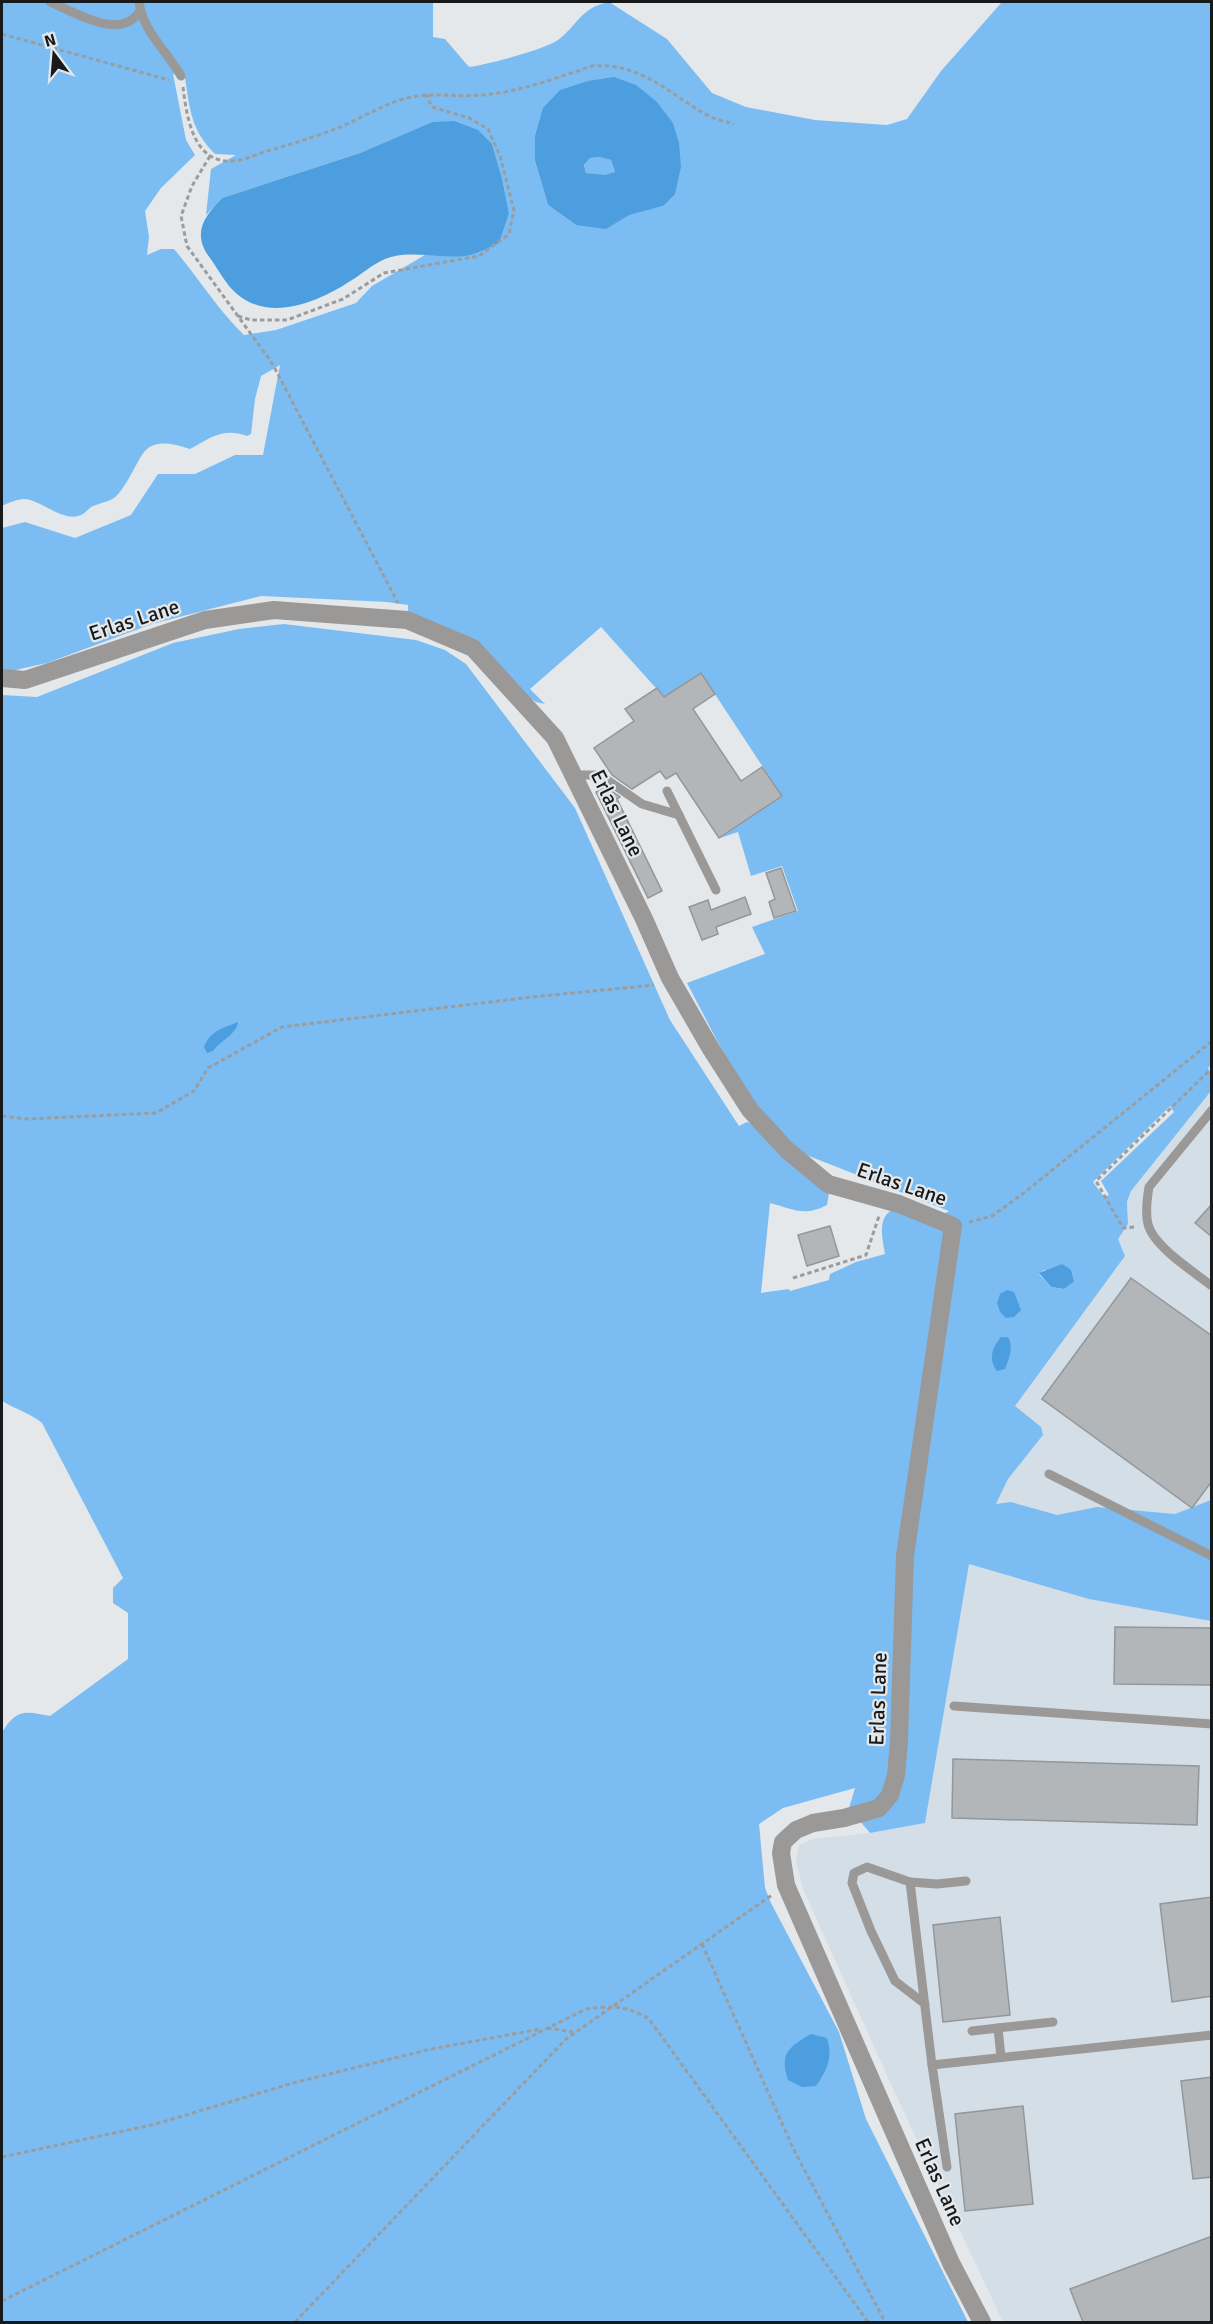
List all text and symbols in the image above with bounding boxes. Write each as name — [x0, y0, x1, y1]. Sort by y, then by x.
north arrow — [24, 24, 84, 84]
text: N — [42, 29, 58, 52]
street label: Erlas Lane — [85, 593, 183, 647]
street label: Erlas Lane — [585, 765, 649, 861]
street label: Erlas Lane — [853, 1156, 951, 1212]
street label: Erlas Lane — [863, 1652, 893, 1746]
street label: Erlas Lane — [909, 2134, 971, 2230]

